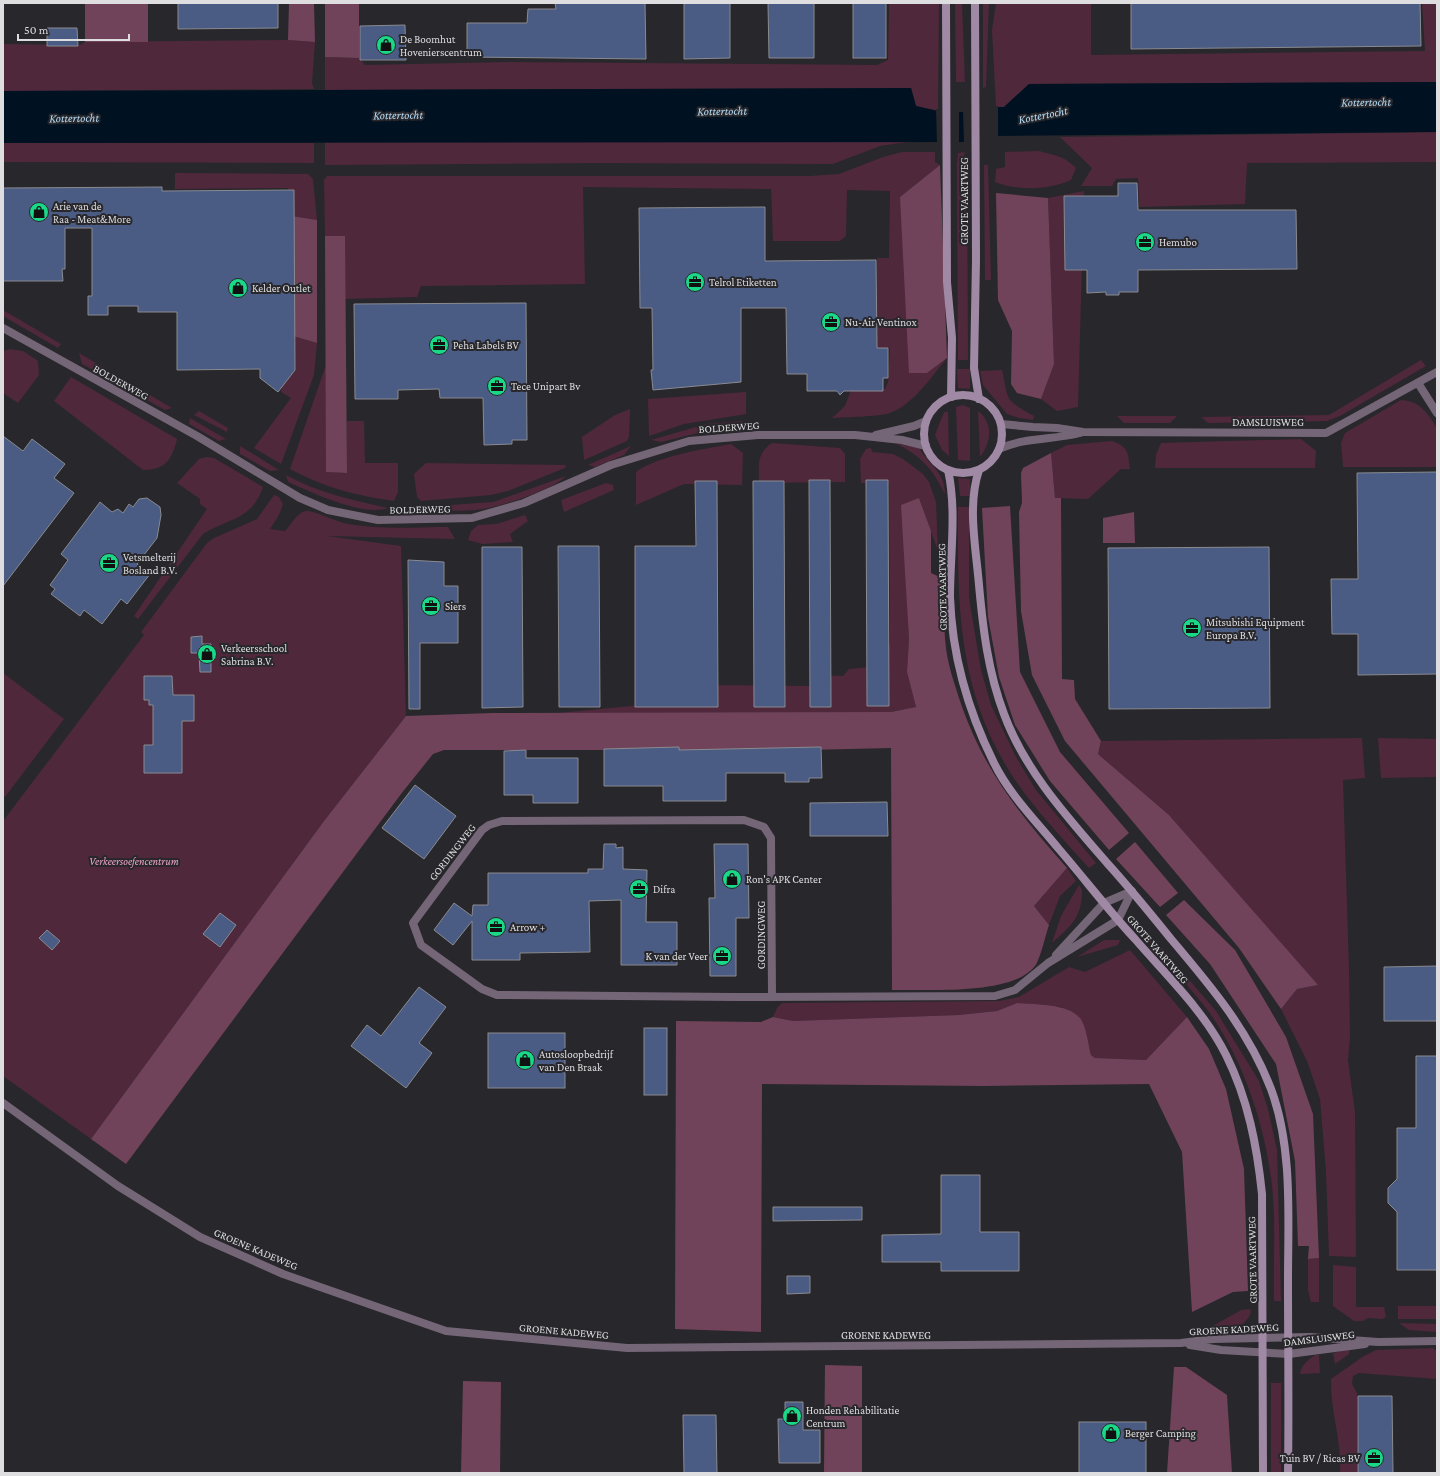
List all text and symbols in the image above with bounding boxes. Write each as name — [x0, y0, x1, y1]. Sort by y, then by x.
scale bar — [18, 16, 129, 42]
text: 50 m — [24, 23, 49, 37]
place label: De Boomhut Hovenierscentrum — [400, 33, 482, 58]
shop icon: De Boomhut Hovenierscentrum — [375, 34, 397, 56]
water label: Kottertocht — [1341, 95, 1391, 109]
water label: Kottertocht — [1017, 103, 1069, 127]
water label: Kottertocht — [697, 104, 747, 118]
water label: Kottertocht — [373, 108, 423, 122]
water label: Kottertocht — [49, 111, 99, 125]
street label: GROTE VAARTWEG — [958, 157, 970, 245]
place label: Arie van de Raa - Meat&More — [53, 200, 131, 225]
shop icon: Arie van de Raa - Meat&More — [28, 201, 50, 223]
office icon: Hemubo — [1134, 231, 1156, 253]
place label: Hemubo — [1159, 236, 1197, 248]
office icon: Telrol Etiketten — [684, 271, 706, 293]
place label: Telrol Etiketten — [709, 276, 777, 288]
shop icon: Kelder Outlet — [227, 277, 249, 299]
place label: Kelder Outlet — [252, 282, 311, 294]
office icon: Nu-Air Ventinox — [820, 311, 842, 333]
place label: Nu-Air Ventinox — [845, 316, 917, 328]
office icon: Peha Labels BV — [428, 334, 450, 356]
place label: Peha Labels BV — [453, 339, 520, 351]
street label: BOLDERWEG — [91, 362, 151, 402]
office icon: Tece Unipart Bv — [486, 375, 508, 397]
place label: Tece Unipart Bv — [511, 380, 581, 393]
street label: DAMSLUISWEG — [1232, 416, 1304, 428]
street label: BOLDERWEG — [698, 419, 760, 435]
street label: BOLDERWEG — [389, 502, 451, 516]
street label: GROTE VAARTWEG — [935, 543, 949, 631]
place label: Vetsmelterij Bosland B.V. — [123, 551, 177, 576]
office icon: Vetsmelterij Bosland B.V. — [98, 552, 120, 574]
office icon: Siers — [420, 595, 442, 617]
place label: Siers — [445, 600, 466, 612]
place label: Mitsubishi Equipment Europa B.V. — [1206, 616, 1305, 642]
office icon: Mitsubishi Equipment Europa B.V. — [1181, 617, 1203, 639]
place label: Verkeersschool Sabrina B.V. — [221, 642, 287, 667]
shop icon: Verkeersschool Sabrina B.V. — [196, 643, 218, 665]
street label: GORDINGWEG — [426, 821, 478, 883]
park label: Verkeersoefencentrum — [89, 855, 179, 868]
shop icon: Ron's APK Center — [721, 868, 743, 890]
place label: Ron's APK Center — [746, 873, 822, 885]
office icon: Difra — [628, 878, 650, 900]
place label: Difra — [653, 883, 675, 895]
street label: GORDINGWEG — [755, 901, 767, 969]
street label: GROTE VAARTWEG — [1125, 912, 1191, 986]
office icon: Arrow + — [485, 916, 507, 938]
place label: Arrow + — [510, 921, 545, 933]
office icon: K van der Veer — [711, 945, 733, 967]
place label: K van der Veer — [646, 950, 708, 962]
place label: Autosloopbedrijf van Den Braak — [538, 1048, 614, 1073]
shop icon: Autosloopbedrijf van Den Braak — [514, 1049, 536, 1071]
street label: GROTE VAARTWEG — [1245, 1216, 1259, 1304]
street label: GROENE KADEWEG — [212, 1226, 300, 1272]
street label: GROENE KADEWEG — [519, 1321, 609, 1341]
street label: GROENE KADEWEG — [1189, 1321, 1279, 1337]
street label: DAMSLUISWEG — [1283, 1328, 1355, 1348]
street label: GROENE KADEWEG — [841, 1329, 931, 1341]
place label: Honden Rehabilitatie Centrum — [806, 1404, 899, 1429]
shop icon: Honden Rehabilitatie Centrum — [781, 1405, 803, 1427]
shop icon: Berger Camping — [1100, 1422, 1122, 1444]
place label: Berger Camping — [1125, 1427, 1197, 1440]
office icon: Tuin BV / Ricas BV — [1363, 1447, 1385, 1469]
place label: Tuin BV / Ricas BV — [1280, 1452, 1361, 1464]

